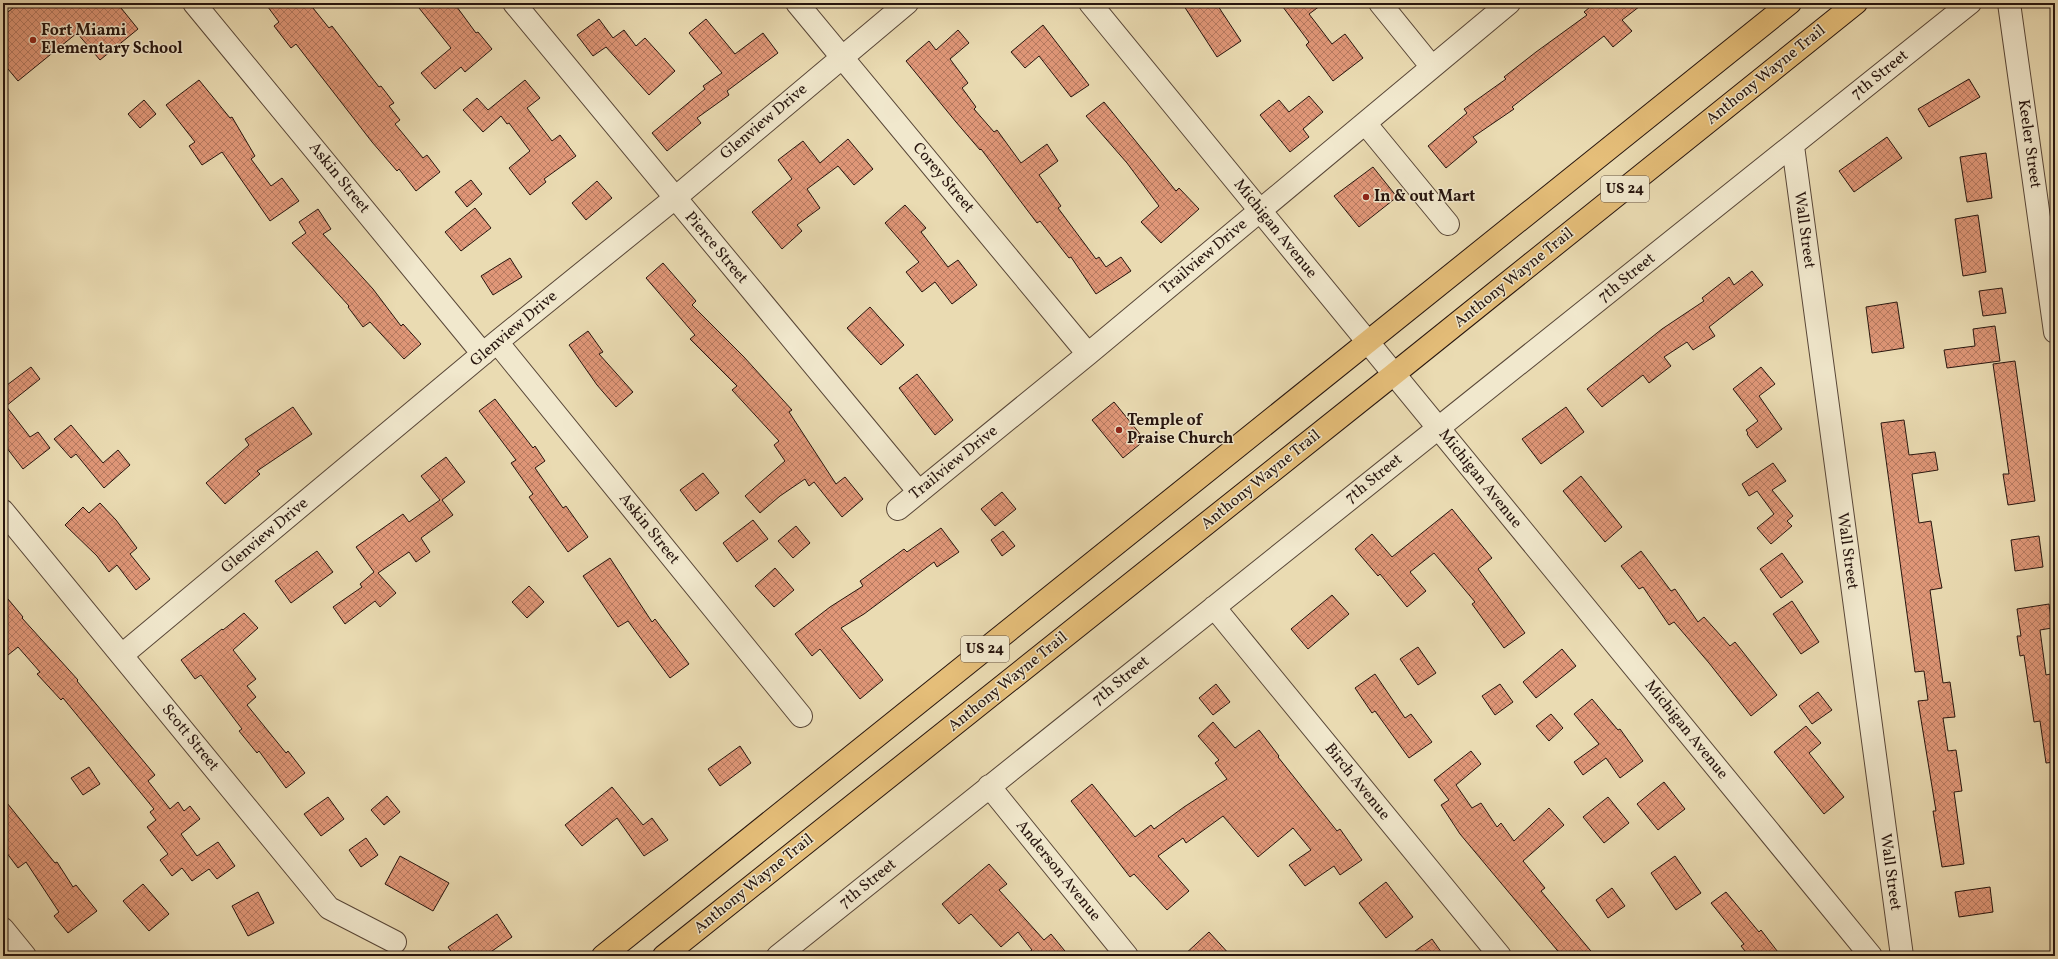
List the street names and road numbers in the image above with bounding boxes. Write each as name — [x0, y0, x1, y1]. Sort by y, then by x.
street label: Anthony Wayne Trail — [1701, 20, 1831, 130]
street label: 7th Street — [1847, 45, 1914, 105]
street label: Glenview Drive — [716, 79, 812, 165]
street label: Keeler Street — [2012, 98, 2046, 190]
street label: Askin Street — [303, 138, 375, 219]
street label: Corey Street — [907, 138, 979, 218]
street label: Michigan Avenue — [1228, 175, 1322, 283]
road number: US 24 — [1601, 176, 1649, 202]
street label: Wall Street — [1788, 190, 1820, 270]
street label: Pierce Street — [679, 207, 753, 289]
street label: Trailview Drive — [1156, 214, 1252, 300]
street label: Anthony Wayne Trail — [1449, 223, 1579, 333]
street label: 7th Street — [1594, 248, 1661, 308]
street label: Glenview Drive — [466, 286, 562, 372]
street label: Trailview Drive — [905, 421, 1003, 505]
street label: Anthony Wayne Trail — [1196, 425, 1326, 535]
street label: Michigan Avenue — [1433, 425, 1527, 533]
street label: 7th Street — [1341, 449, 1408, 509]
street label: Askin Street — [613, 489, 685, 570]
street label: Glenview Drive — [217, 493, 313, 579]
street label: Wall Street — [1831, 511, 1863, 591]
street label: Anthony Wayne Trail — [943, 627, 1073, 737]
road number: US 24 — [961, 636, 1009, 662]
street label: 7th Street — [1088, 651, 1155, 711]
street label: Michigan Avenue — [1639, 676, 1733, 784]
street label: Scott Street — [156, 700, 224, 777]
street label: Birch Avenue — [1319, 739, 1395, 825]
street label: Anderson Avenue — [1010, 816, 1106, 926]
street label: Anthony Wayne Trail — [689, 829, 819, 939]
street label: Wall Street — [1874, 832, 1906, 912]
street label: 7th Street — [835, 854, 902, 914]

